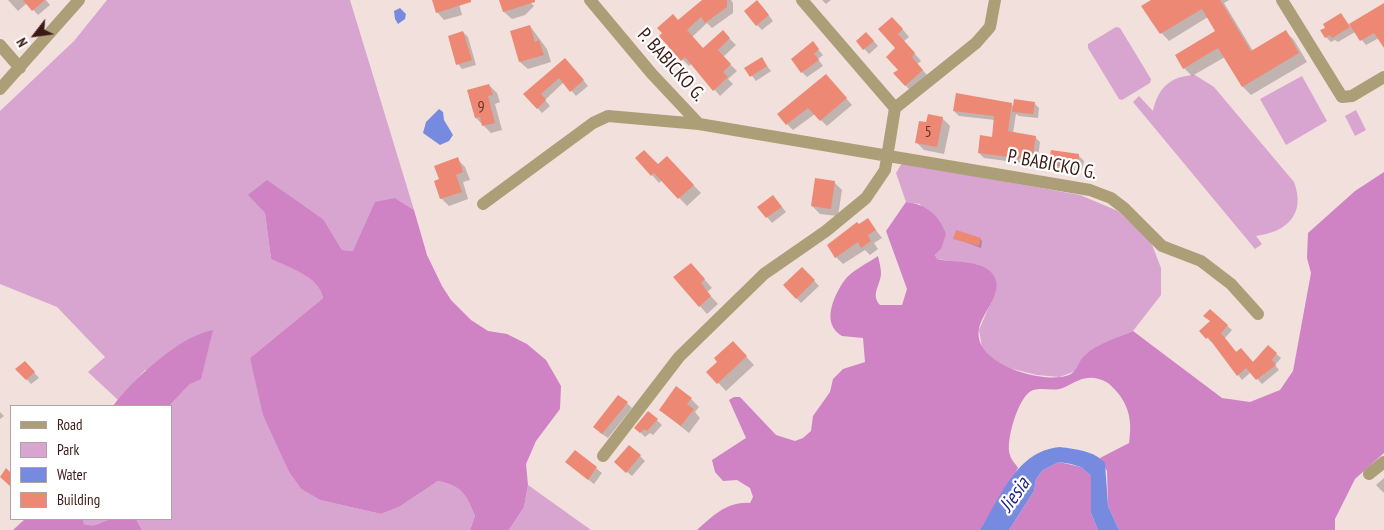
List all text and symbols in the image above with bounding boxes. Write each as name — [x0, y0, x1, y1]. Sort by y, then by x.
north arrow — [10, 10, 60, 60]
street label: P. BABICKO G. — [632, 24, 710, 106]
text: N — [12, 35, 32, 50]
house number: 9 — [477, 97, 485, 117]
house number: 5 — [924, 122, 932, 142]
street label: P. BABICKO G. — [1006, 145, 1098, 185]
legend — [10, 405, 172, 520]
text: Road — [57, 415, 83, 434]
text: Park — [57, 440, 79, 459]
text: Water — [57, 465, 87, 484]
water label: Jiesia — [995, 473, 1035, 517]
text: Building — [57, 490, 100, 509]

